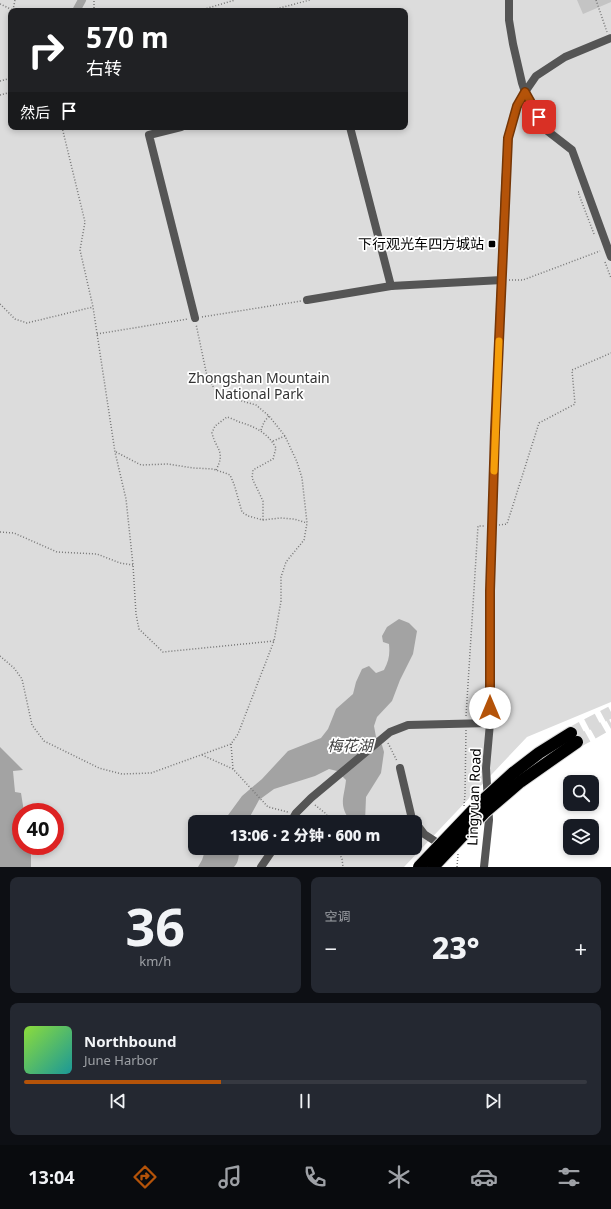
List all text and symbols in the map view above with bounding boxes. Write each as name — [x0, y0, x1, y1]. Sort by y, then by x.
text: 570 m — [86, 18, 169, 56]
icon: right — [20, 24, 72, 76]
text: 右转 — [86, 56, 122, 80]
icon: arrive — [58, 100, 80, 122]
pin — [522, 100, 556, 134]
text: 然后 — [20, 102, 50, 122]
icon: arrive — [528, 106, 550, 128]
place label: 下行观光车四方城站 — [358, 234, 484, 253]
marker: 下行观光车四方城站 — [487, 239, 497, 249]
park label: Zhongshan Mountain National Park — [188, 368, 330, 403]
position arrow — [469, 687, 511, 729]
water label: 梅花湖 — [327, 735, 374, 755]
street label: Lingyuan Road — [462, 748, 485, 846]
map controls — [563, 775, 599, 855]
button: search — [563, 775, 599, 811]
speed limit sign: 40 — [12, 803, 64, 855]
button: layers — [563, 819, 599, 855]
text: 13:06 · 2 分钟 · 600 m — [230, 825, 380, 845]
text: 36 — [126, 890, 185, 961]
text: 空调 — [325, 907, 351, 925]
text: 23° — [432, 927, 479, 968]
text: − — [325, 933, 337, 963]
text: + — [574, 933, 587, 963]
text: km/h — [139, 952, 171, 970]
text: Northbound — [84, 1031, 176, 1051]
text: June Harbor — [84, 1051, 158, 1069]
icon: previous — [107, 1090, 129, 1112]
icon: pause — [294, 1090, 316, 1112]
icon: next — [482, 1090, 504, 1112]
icon: directions — [131, 1163, 159, 1191]
icon: music — [216, 1163, 244, 1191]
icon: phone — [301, 1163, 329, 1191]
icon: climate — [385, 1163, 413, 1191]
icon: car — [470, 1163, 498, 1191]
icon: filters — [555, 1163, 583, 1191]
text: 13:04 — [28, 1165, 75, 1189]

